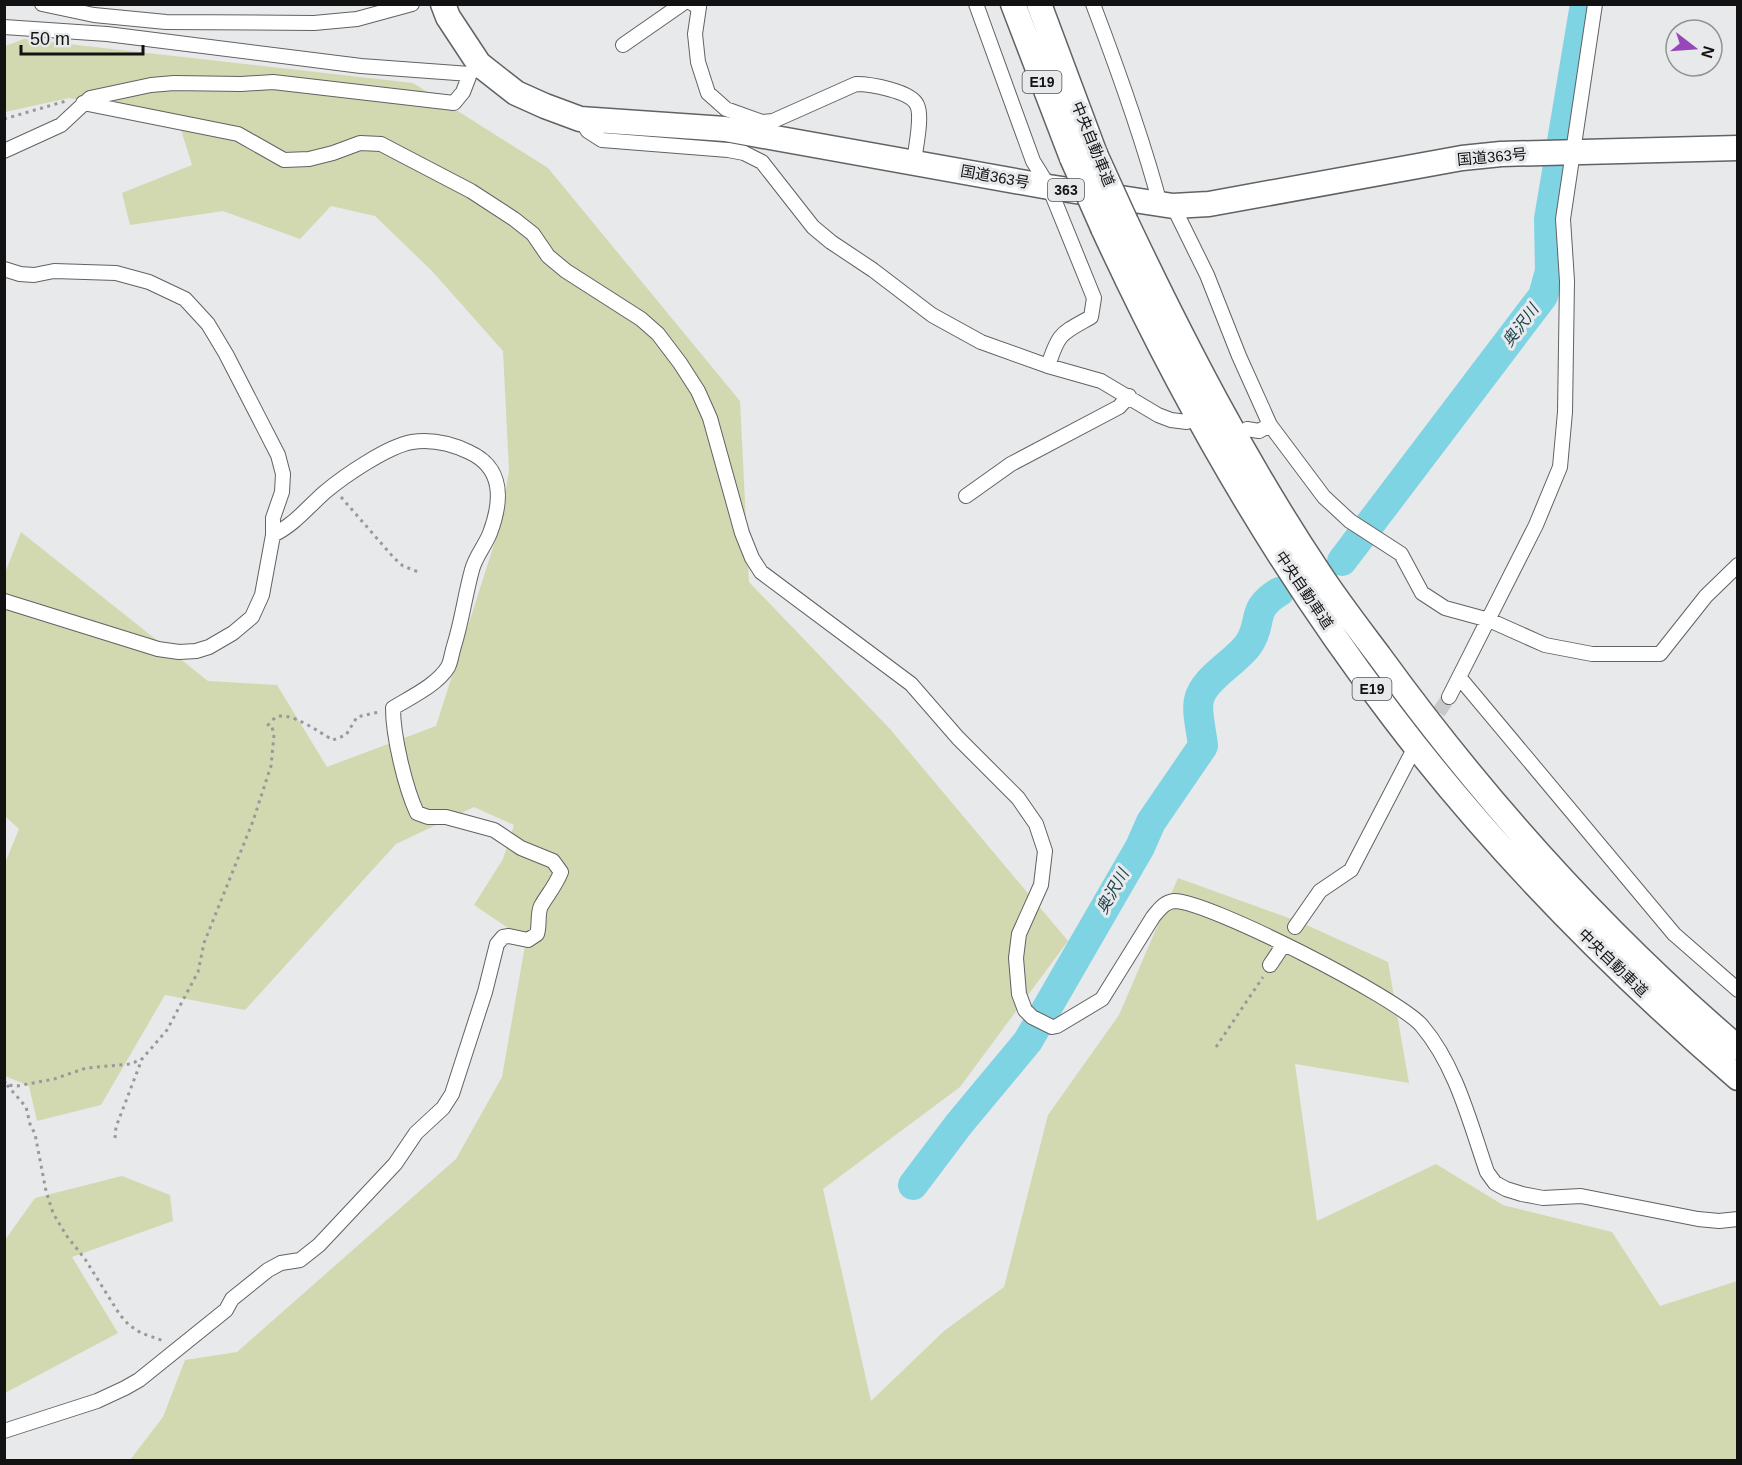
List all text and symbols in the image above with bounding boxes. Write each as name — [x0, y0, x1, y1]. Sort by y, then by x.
scale bar — [21, 18, 142, 56]
north arrow — [1664, 18, 1724, 78]
text: 50 m — [30, 29, 70, 49]
text: N — [1698, 44, 1718, 60]
road number: E19 — [1022, 71, 1062, 93]
street label: 中央自動車道 — [1069, 99, 1118, 189]
street label: 国道363号 — [1456, 145, 1528, 168]
street label: 国道363号 — [959, 162, 1031, 191]
road number: 363 — [1048, 179, 1084, 201]
water label: 奥沢川 — [1499, 299, 1543, 350]
street label: 中央自動車道 — [1272, 548, 1337, 632]
road number: E19 — [1352, 678, 1392, 700]
water label: 奥沢川 — [1093, 864, 1132, 916]
street label: 中央自動車道 — [1575, 925, 1652, 1000]

